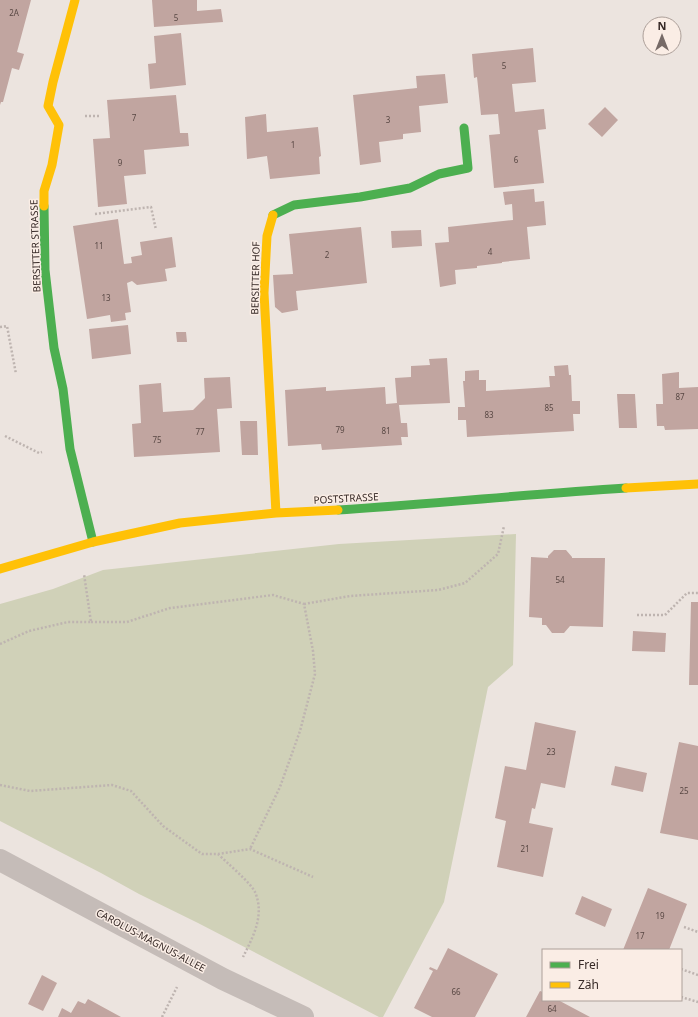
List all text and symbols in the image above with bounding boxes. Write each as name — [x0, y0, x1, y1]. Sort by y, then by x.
house number: 2A — [9, 7, 20, 18]
house number: 5 — [174, 12, 179, 23]
north arrow — [642, 16, 682, 56]
text: N — [658, 18, 666, 33]
house number: 5 — [502, 60, 507, 71]
house number: 7 — [132, 112, 137, 123]
house number: 3 — [386, 114, 391, 125]
house number: 1 — [291, 139, 295, 150]
house number: 6 — [514, 154, 519, 165]
house number: 9 — [118, 157, 123, 168]
street label: BERSITTER STRASSE — [26, 199, 44, 293]
house number: 11 — [94, 240, 104, 251]
street label: BERSITTER HOF — [247, 241, 263, 315]
house number: 4 — [488, 246, 493, 257]
house number: 2 — [325, 249, 330, 260]
house number: 13 — [101, 292, 111, 303]
house number: 87 — [675, 391, 685, 402]
house number: 85 — [544, 402, 554, 413]
house number: 83 — [484, 409, 494, 420]
house number: 79 — [335, 424, 345, 435]
house number: 81 — [381, 425, 391, 436]
house number: 77 — [195, 426, 205, 437]
house number: 75 — [152, 434, 162, 445]
street label: POSTSTRASSE — [313, 489, 379, 507]
house number: 54 — [555, 574, 565, 585]
house number: 23 — [546, 746, 556, 757]
house number: 25 — [679, 785, 689, 796]
house number: 21 — [520, 843, 530, 854]
street label: CAROLUS-MAGNUS-ALLEE — [94, 905, 208, 975]
house number: 19 — [655, 910, 665, 921]
house number: 17 — [635, 930, 645, 941]
legend — [542, 949, 682, 1001]
text: Frei — [578, 956, 599, 973]
text: Zäh — [578, 976, 599, 993]
house number: 66 — [451, 986, 461, 997]
house number: 64 — [547, 1003, 557, 1014]

